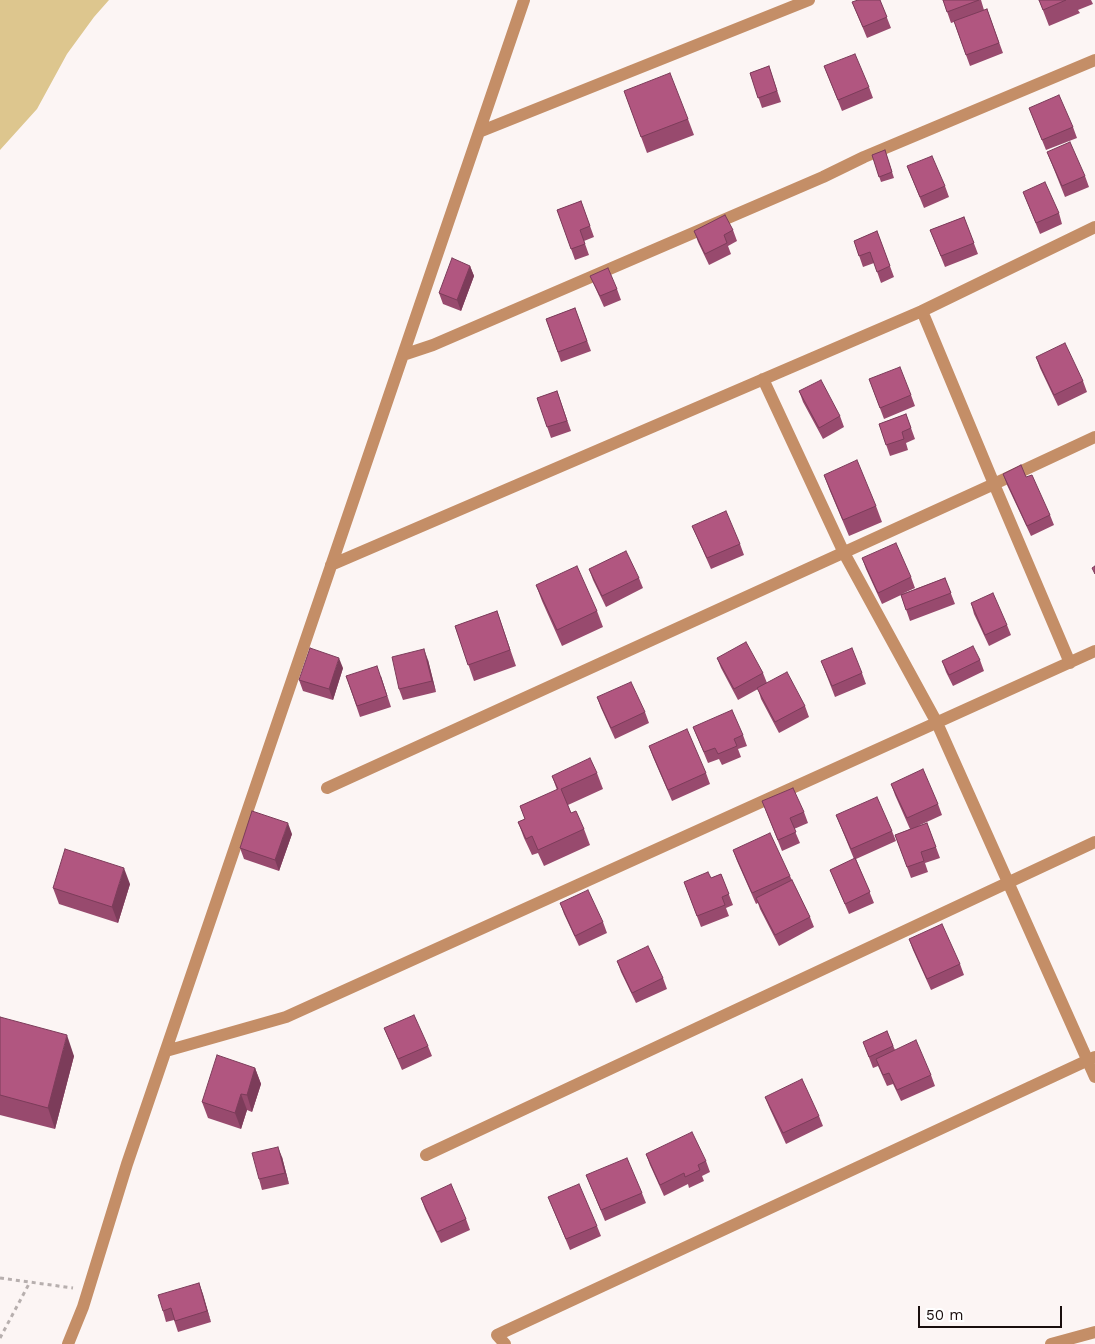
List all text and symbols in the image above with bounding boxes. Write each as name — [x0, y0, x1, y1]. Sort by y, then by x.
scale bar — [920, 1296, 1064, 1328]
text: 50 m — [926, 1306, 963, 1324]

